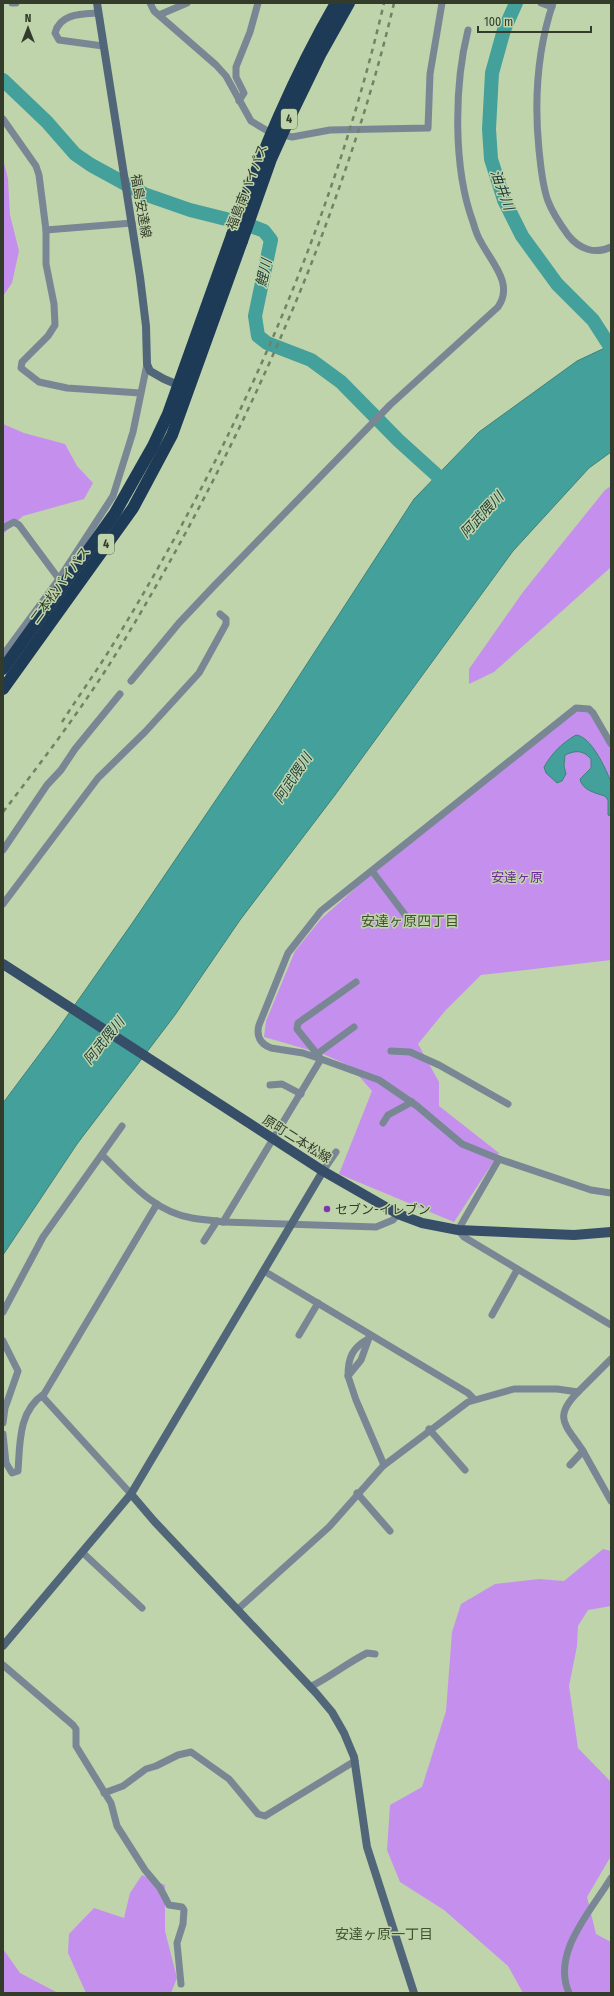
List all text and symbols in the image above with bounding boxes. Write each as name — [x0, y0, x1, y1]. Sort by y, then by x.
north arrow — [8, 8, 48, 48]
scale bar — [478, 8, 591, 34]
text: N — [25, 12, 31, 25]
text: 100 m — [484, 15, 513, 29]
road number: 4 — [281, 109, 297, 129]
street label: 福島南バイパス — [224, 142, 270, 232]
water label: 油井川 — [487, 167, 518, 215]
street label: 福島安達線 — [128, 173, 154, 239]
water label: 鯉川 — [253, 256, 276, 288]
water label: 阿武隈川 — [457, 487, 509, 541]
road number: 4 — [98, 534, 114, 554]
street label: 二本松バイパス — [27, 544, 93, 626]
water label: 阿武隈川 — [270, 748, 317, 806]
park label: 安達ヶ原 — [491, 870, 543, 885]
district label: 安達ヶ原四丁目 — [361, 913, 459, 930]
water label: 阿武隈川 — [80, 1012, 129, 1068]
street label: 原町二本松線 — [260, 1112, 334, 1166]
place label: セブン-イレブン — [335, 1202, 431, 1217]
marker: セブン-イレブン — [322, 1204, 332, 1214]
district label: 安達ヶ原一丁目 — [335, 1926, 433, 1943]

